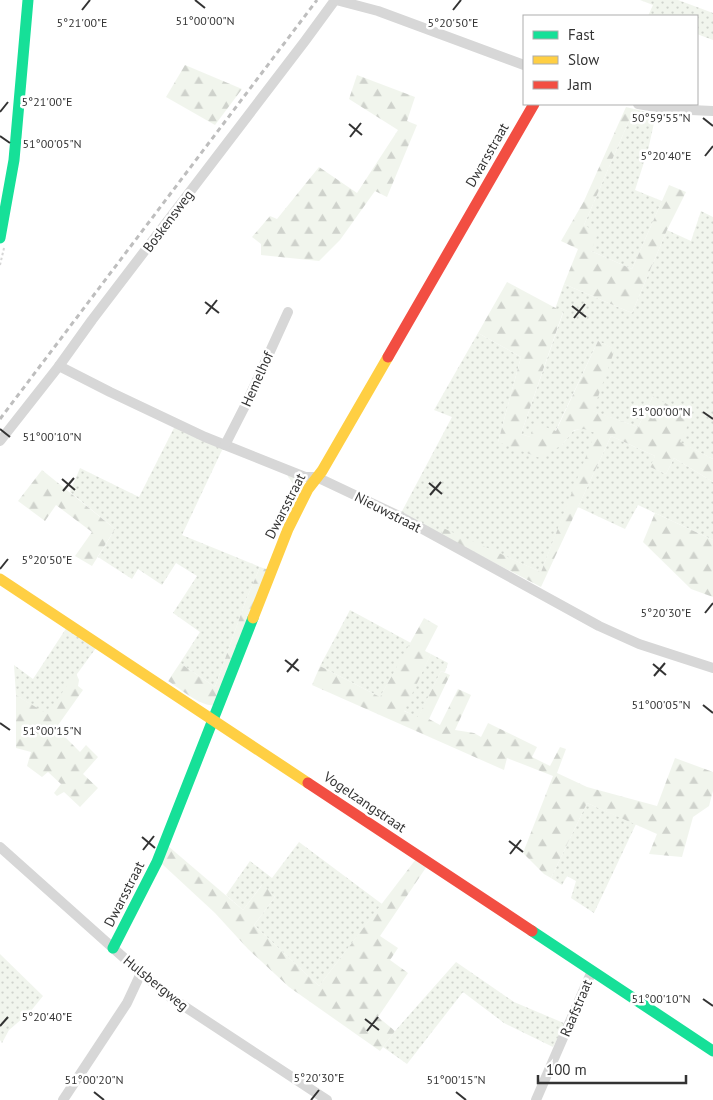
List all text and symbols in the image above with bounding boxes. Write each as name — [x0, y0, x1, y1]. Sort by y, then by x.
text: 51°00'00"N — [175, 13, 235, 28]
text: 5°21'00"E — [57, 15, 107, 30]
text: 5°20'50"E — [428, 15, 478, 30]
legend — [523, 15, 698, 105]
text: Fast — [568, 25, 595, 44]
text: Slow — [568, 50, 599, 69]
text: Jam — [567, 75, 592, 94]
text: 5°21'00"E — [22, 94, 72, 109]
text: 50°59'55"N — [631, 110, 691, 125]
street label: Dwarsstraat — [461, 120, 513, 190]
text: 51°00'05"N — [22, 136, 82, 151]
text: 5°20'40"E — [641, 148, 691, 163]
street label: Boskensweg — [139, 186, 197, 256]
street label: Hemelhof — [237, 348, 277, 409]
text: 51°00'00"N — [631, 404, 691, 419]
text: 51°00'10"N — [22, 429, 82, 444]
street label: Dwarsstraat — [261, 470, 309, 542]
street label: Nieuwstraat — [352, 488, 424, 537]
text: 5°20'50"E — [22, 552, 72, 567]
text: 5°20'30"E — [641, 605, 691, 620]
text: 51°00'05"N — [631, 697, 691, 712]
text: 51°00'15"N — [22, 723, 82, 738]
street label: Vogelzangstraat — [319, 767, 410, 836]
street label: Dwarsstraat — [100, 858, 148, 930]
street label: Hulsbergweg — [120, 951, 192, 1015]
street label: Raafstraat — [556, 976, 596, 1039]
text: 51°00'10"N — [631, 991, 691, 1006]
text: 5°20'40"E — [22, 1009, 72, 1024]
scale bar — [538, 1052, 686, 1084]
text: 100 m — [546, 1060, 587, 1079]
text: 5°20'30"E — [294, 1070, 344, 1085]
text: 51°00'20"N — [64, 1072, 124, 1087]
text: 51°00'15"N — [426, 1072, 486, 1087]

